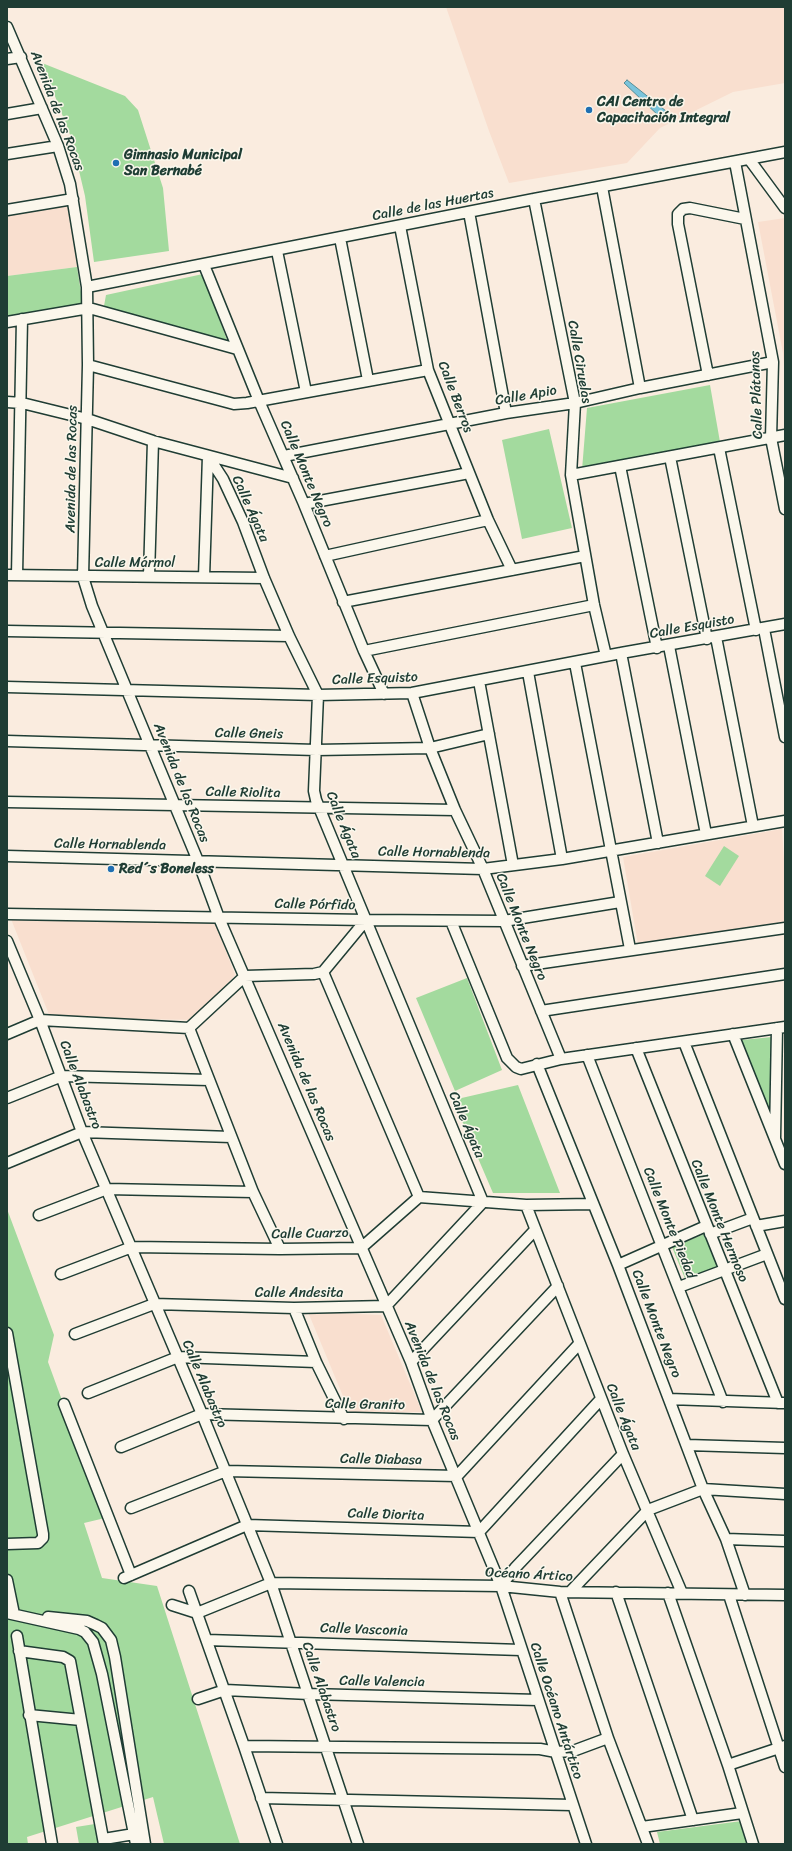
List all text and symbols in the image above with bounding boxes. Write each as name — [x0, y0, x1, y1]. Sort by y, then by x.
street label: Avenida de las Rocas — [26, 48, 88, 174]
place label: CAI Centro de Capacitación Integral — [597, 94, 730, 126]
marker: CAI Centro de Capacitación Integral — [584, 105, 594, 115]
place label: Gimnasio Municipal San Bernabé — [124, 147, 242, 180]
marker: Gimnasio Municipal San Bernabé — [111, 158, 121, 168]
street label: Calle de las Huertas — [371, 185, 495, 225]
street label: Calle Ciruelas — [563, 319, 595, 405]
street label: Calle Plátanos — [747, 351, 767, 439]
street label: Calle Berros — [434, 359, 476, 435]
street label: Calle Apio — [494, 382, 558, 410]
street label: Avenida de las Rocas — [62, 405, 82, 533]
street label: Calle Monte Negro — [276, 418, 336, 530]
street label: Calle Ágata — [228, 473, 272, 545]
street label: Calle Mármol — [95, 555, 175, 571]
street label: Calle Esquisto — [648, 611, 736, 643]
street label: Calle Esquisto — [332, 669, 418, 689]
street label: Avenida de las Rocas — [149, 721, 213, 845]
street label: Calle Gneis — [215, 725, 283, 743]
street label: Calle Riolita — [205, 784, 281, 802]
street label: Calle Ágata — [322, 789, 364, 861]
street label: Calle Hornablenda — [54, 836, 166, 854]
street label: Calle Hornablenda — [378, 844, 490, 862]
place label: Red´s Boneless — [119, 861, 214, 877]
marker: Red´s Boneless — [106, 864, 116, 874]
street label: Calle Monte Negro — [492, 871, 550, 983]
street label: Calle Pórfido — [274, 896, 356, 914]
street label: Avenida de las Rocas — [273, 1020, 339, 1144]
street label: Calle Alabastro — [55, 1038, 105, 1132]
street label: Calle Ágata — [444, 1089, 488, 1161]
street label: Calle Monte Hermoso — [687, 1157, 751, 1285]
street label: Calle Monte Piedad — [639, 1165, 699, 1281]
street label: Calle Cuarzo — [271, 1225, 349, 1243]
street label: Calle Monte Negro — [628, 1268, 684, 1380]
street label: Calle Andesita — [255, 1285, 343, 1301]
street label: Avenida de las Rocas — [400, 1319, 464, 1443]
street label: Calle Alabastro — [178, 1338, 230, 1430]
street label: Calle Ágata — [602, 1381, 644, 1453]
street label: Calle Granito — [325, 1396, 405, 1414]
street label: Calle Diabasa — [340, 1451, 422, 1469]
street label: Calle Diorita — [347, 1505, 425, 1525]
street label: Océano Ártico — [485, 1564, 573, 1586]
street label: Calle Vasconia — [320, 1620, 408, 1640]
street label: Calle Alabastro — [298, 1640, 344, 1734]
street label: Calle Océano Antártico — [526, 1640, 586, 1782]
street label: Calle Valencia — [339, 1673, 425, 1691]

